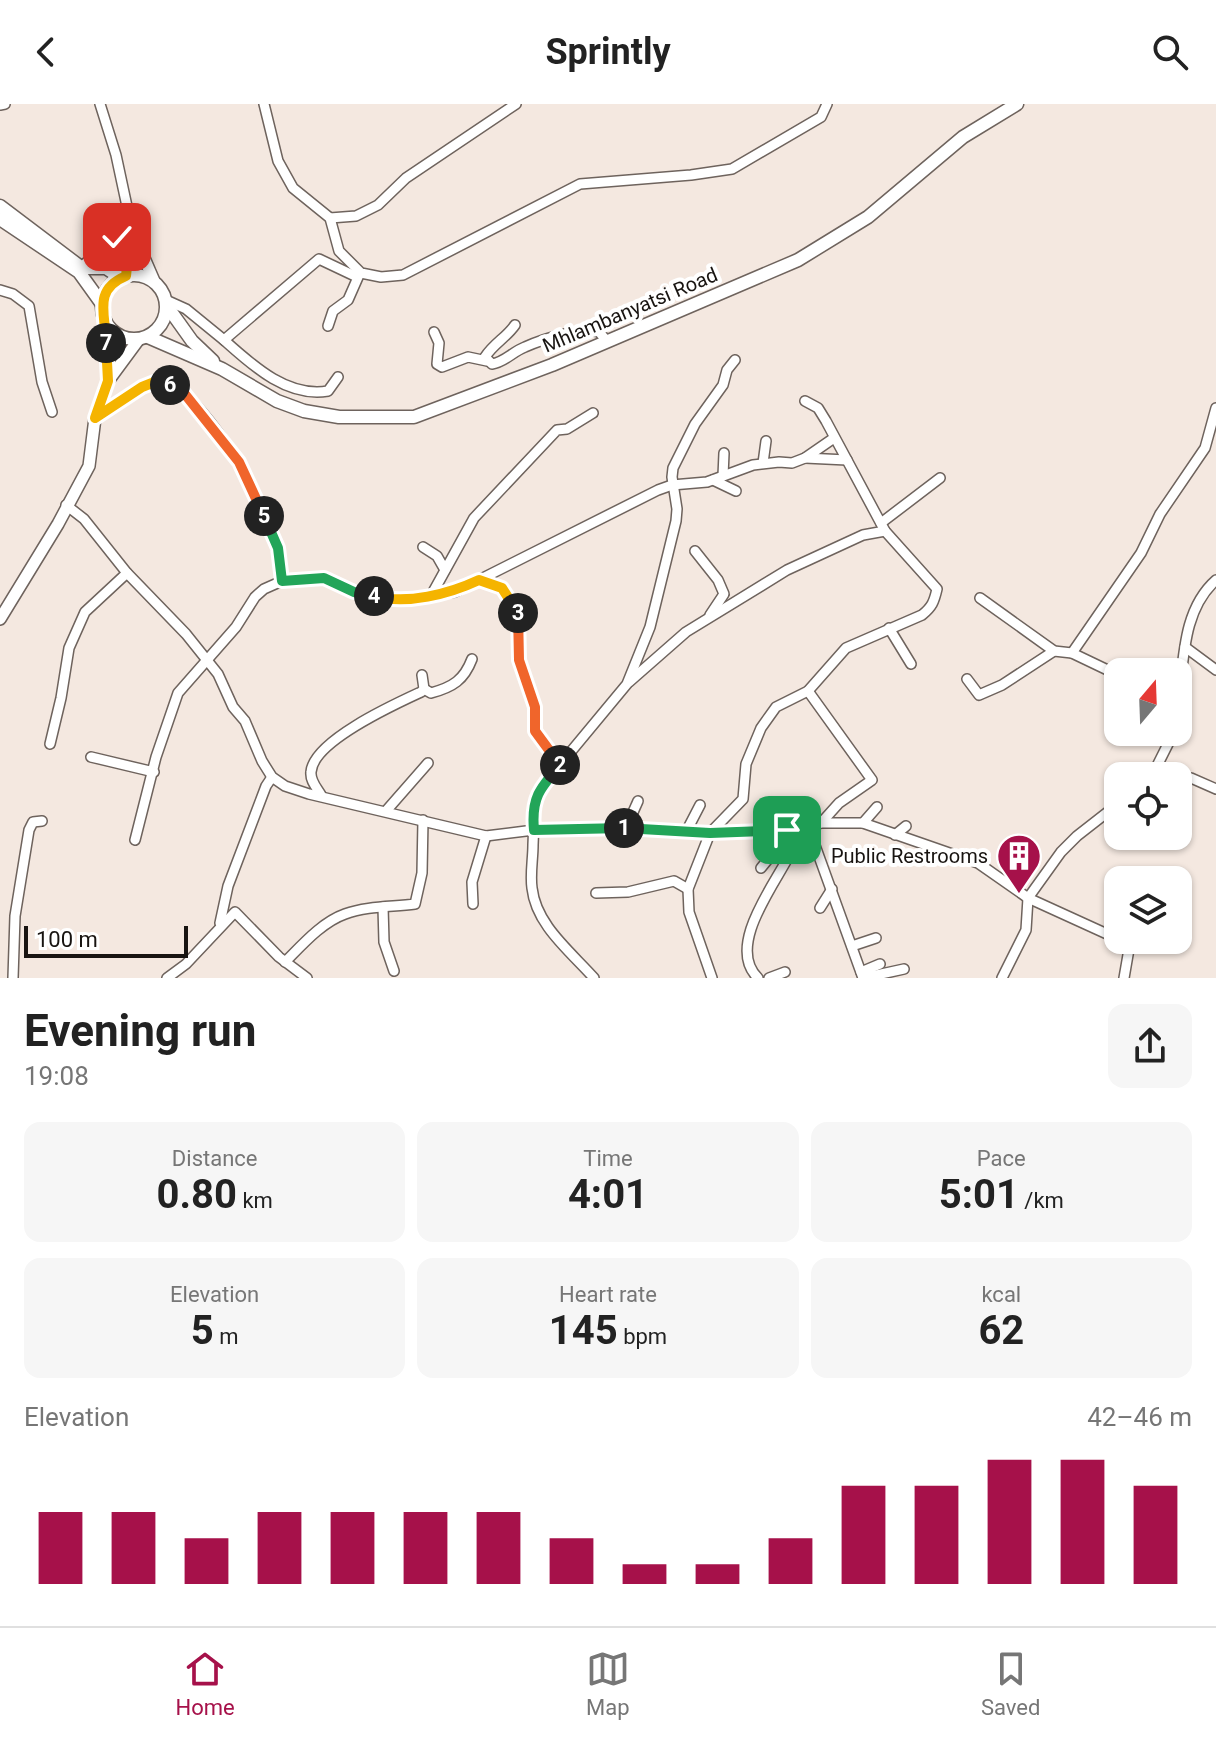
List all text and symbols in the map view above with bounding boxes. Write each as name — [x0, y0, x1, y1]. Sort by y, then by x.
icon: back — [24, 30, 68, 74]
icon: search — [1148, 30, 1192, 74]
text: Sprintly — [545, 31, 671, 73]
pin — [83, 203, 151, 271]
icon: check — [95, 215, 139, 259]
street label: Mhlambanyatsi Road — [539, 262, 721, 358]
pin: 7 — [86, 323, 126, 363]
text: 7 — [100, 330, 112, 355]
pin: 6 — [150, 365, 190, 405]
text: 6 — [164, 372, 176, 397]
pin: 5 — [244, 496, 284, 536]
text: 5 — [258, 503, 270, 528]
pin: 4 — [354, 576, 394, 616]
text: 4 — [368, 583, 380, 608]
pin: 3 — [498, 593, 538, 633]
text: 3 — [512, 600, 524, 625]
north arrow — [1104, 658, 1192, 746]
map controls — [1104, 658, 1192, 954]
pin: 2 — [540, 745, 580, 785]
text: 2 — [554, 752, 566, 777]
button: locate — [1104, 762, 1192, 850]
pin — [753, 796, 821, 864]
pin: 1 — [604, 808, 644, 848]
icon: arrive — [765, 808, 809, 852]
text: 1 — [618, 815, 630, 840]
building icon: Public Restrooms — [995, 832, 1043, 895]
place label: Public Restrooms — [831, 844, 988, 868]
button: layers — [1104, 866, 1192, 954]
scale bar — [24, 922, 188, 958]
text: 100 m — [36, 927, 98, 952]
button: share — [1108, 1004, 1192, 1088]
text: Evening run — [24, 1005, 256, 1057]
text: 19:08 — [24, 1061, 89, 1091]
text: Distance — [172, 1146, 257, 1171]
text: Time — [583, 1146, 633, 1171]
text: Pace — [977, 1146, 1026, 1171]
text: 0.80 — [156, 1171, 237, 1218]
text: 4:01 — [568, 1171, 648, 1218]
text: 5:01 — [939, 1171, 1019, 1218]
text: km — [237, 1188, 273, 1213]
text: /km — [1019, 1188, 1064, 1213]
text: Elevation — [170, 1282, 259, 1307]
text: Heart rate — [559, 1282, 657, 1307]
text: kcal — [981, 1282, 1021, 1307]
text: 5 — [191, 1307, 214, 1354]
text: 145 — [549, 1307, 618, 1354]
text: 62 — [978, 1307, 1024, 1354]
text: m — [214, 1324, 239, 1349]
text: bpm — [618, 1324, 667, 1349]
text: Elevation — [24, 1402, 129, 1432]
text: 42–46 m — [1087, 1402, 1192, 1432]
tab: Home — [176, 1647, 235, 1720]
tab: Map — [586, 1647, 630, 1720]
tab: Saved — [981, 1647, 1040, 1720]

